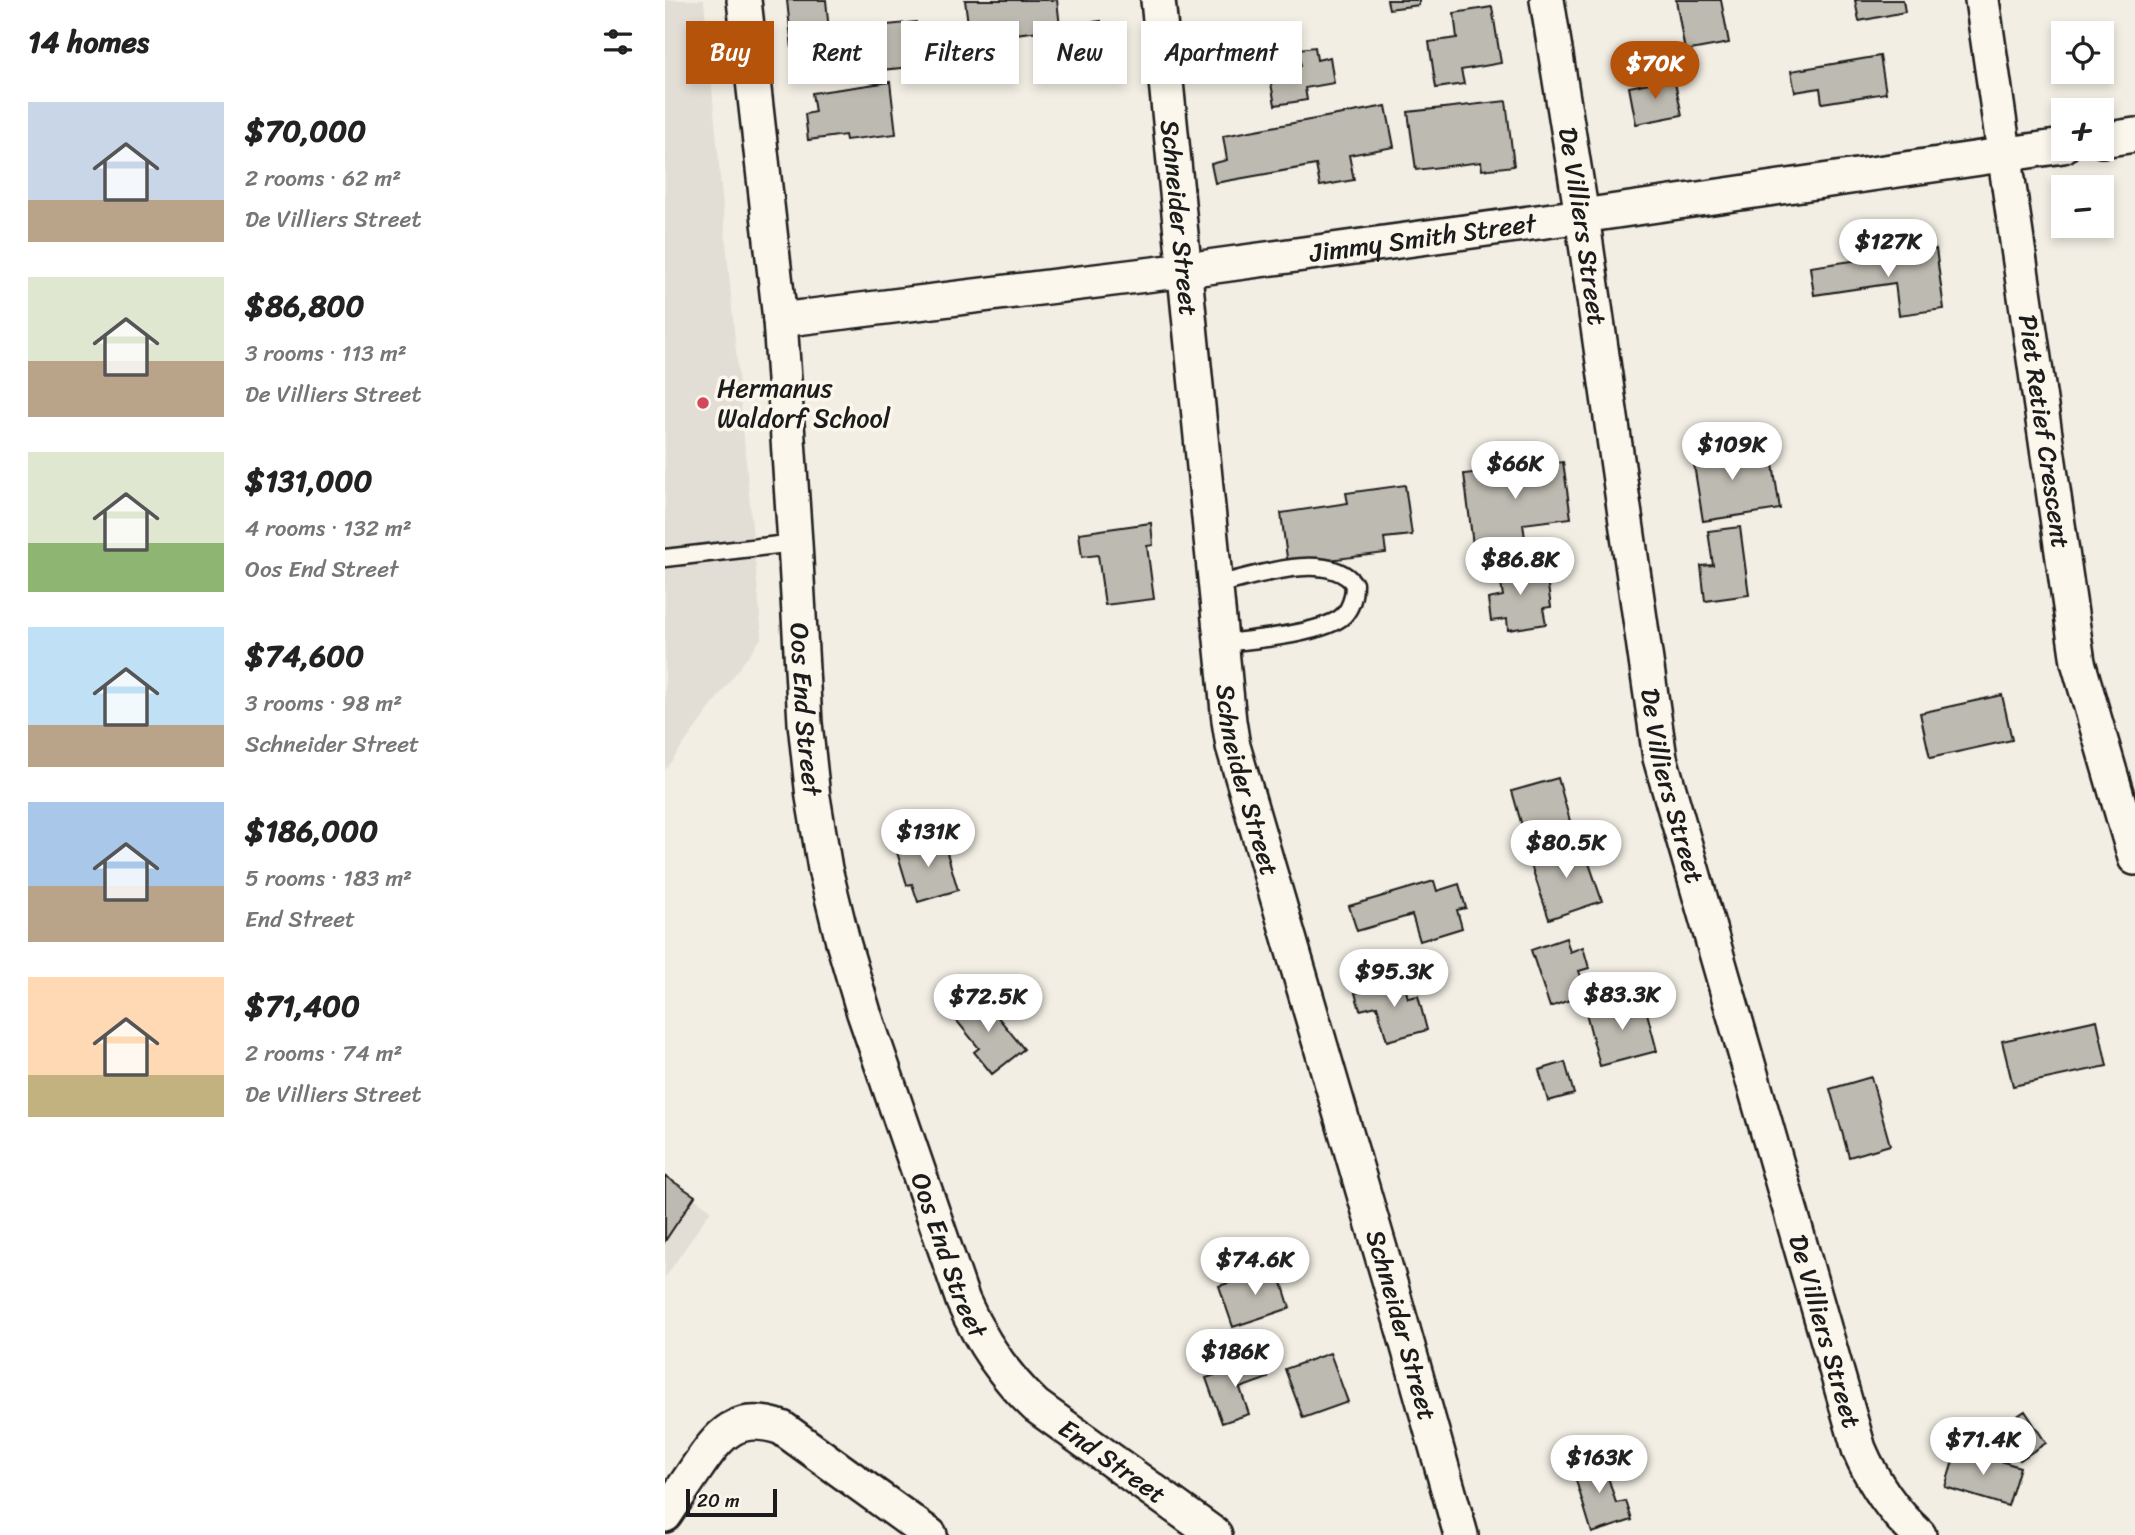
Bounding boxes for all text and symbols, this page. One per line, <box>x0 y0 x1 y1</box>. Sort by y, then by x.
text: 14 homes <box>28 15 149 69</box>
chip: Buy <box>686 21 774 84</box>
chip: Rent <box>788 21 887 84</box>
chip: Filters <box>901 21 1019 84</box>
chip: New <box>1033 21 1127 84</box>
chip: Apartment <box>1141 21 1302 84</box>
map controls <box>2051 21 2114 238</box>
button: locate <box>2051 21 2114 84</box>
icon: filters <box>599 23 637 61</box>
pin: $70K <box>1614 42 1696 101</box>
text: $70K <box>1626 43 1684 84</box>
button: + <box>2051 98 2114 161</box>
text: $70,000 <box>245 104 366 158</box>
street label: Schneider Street <box>1147 118 1212 318</box>
street label: De Villiers Street <box>1545 124 1620 328</box>
icon: home <box>84 130 168 214</box>
text: 2 rooms · 62 m² <box>245 158 401 199</box>
button: − <box>2051 175 2114 238</box>
text: De Villiers Street <box>245 199 421 240</box>
street label: Jimmy Smith Street <box>1306 199 1540 276</box>
pin: $127K <box>1839 219 1937 279</box>
text: $127K <box>1855 221 1921 262</box>
text: $86,800 <box>245 279 364 333</box>
icon: home <box>84 305 168 389</box>
street label: Piet Retief Crescent <box>2005 311 2084 552</box>
text: 3 rooms · 113 m² <box>245 333 407 374</box>
place label: Hermanus Waldorf School <box>717 365 891 441</box>
text: De Villiers Street <box>245 374 421 415</box>
marker: Hermanus Waldorf School <box>695 395 711 411</box>
pin: $109K <box>1683 422 1781 482</box>
text: $109K <box>1698 424 1766 465</box>
pin: $66K <box>1474 442 1556 501</box>
text: $66K <box>1487 443 1543 484</box>
text: $131,000 <box>245 454 372 508</box>
icon: home <box>84 480 168 564</box>
text: 4 rooms · 132 m² <box>245 508 412 549</box>
pin: $86.8K <box>1463 538 1577 597</box>
text: $86.8K <box>1481 539 1559 580</box>
text: Oos End Street <box>245 549 398 590</box>
street label: Oos End Street <box>776 621 836 799</box>
text: $74,600 <box>245 629 364 683</box>
icon: home <box>84 655 168 739</box>
street label: Schneider Street <box>1202 682 1293 882</box>
text: 3 rooms · 98 m² <box>245 683 402 724</box>
street label: De Villiers Street <box>1627 685 1718 889</box>
text: Schneider Street <box>245 724 419 765</box>
text: $186,000 <box>245 804 378 858</box>
pin: $131K <box>879 810 977 869</box>
text: $131K <box>897 811 959 852</box>
pin: $80.5K <box>1509 820 1623 880</box>
text: $80.5K <box>1527 822 1605 863</box>
icon: home <box>84 830 168 914</box>
text: 5 rooms · 183 m² <box>245 858 412 899</box>
text: End Street <box>245 899 355 940</box>
pin: $95.3K <box>1337 950 1451 1009</box>
text: $95.3K <box>1355 951 1433 992</box>
pin: $83.3K <box>1565 972 1679 1032</box>
pin: $72.5K <box>931 974 1045 1034</box>
text: $83.3K <box>1584 974 1660 1015</box>
text: $72.5K <box>950 976 1026 1017</box>
text: $71,400 <box>245 979 360 1033</box>
icon: home <box>84 1005 168 1089</box>
text: 2 rooms · 74 m² <box>245 1033 402 1074</box>
text: De Villiers Street <box>245 1074 421 1115</box>
street label: Oos End Street <box>897 1166 1001 1348</box>
street label: Schneider Street <box>1353 1224 1451 1426</box>
street label: De Villiers Street <box>1775 1229 1875 1434</box>
pin: $74.6K <box>1198 1238 1312 1297</box>
text: $74.6K <box>1217 1239 1293 1280</box>
pin: $186K <box>1186 1330 1284 1389</box>
text: $186K <box>1202 1331 1268 1372</box>
street label: End Street <box>1048 1406 1176 1516</box>
pin: $71.4K <box>1926 1418 2040 1477</box>
text: $71.4K <box>1946 1419 2020 1460</box>
pin: $163K <box>1550 1436 1648 1495</box>
text: $163K <box>1566 1437 1632 1478</box>
text: 20 m <box>697 1484 740 1517</box>
scale bar <box>686 1486 777 1518</box>

